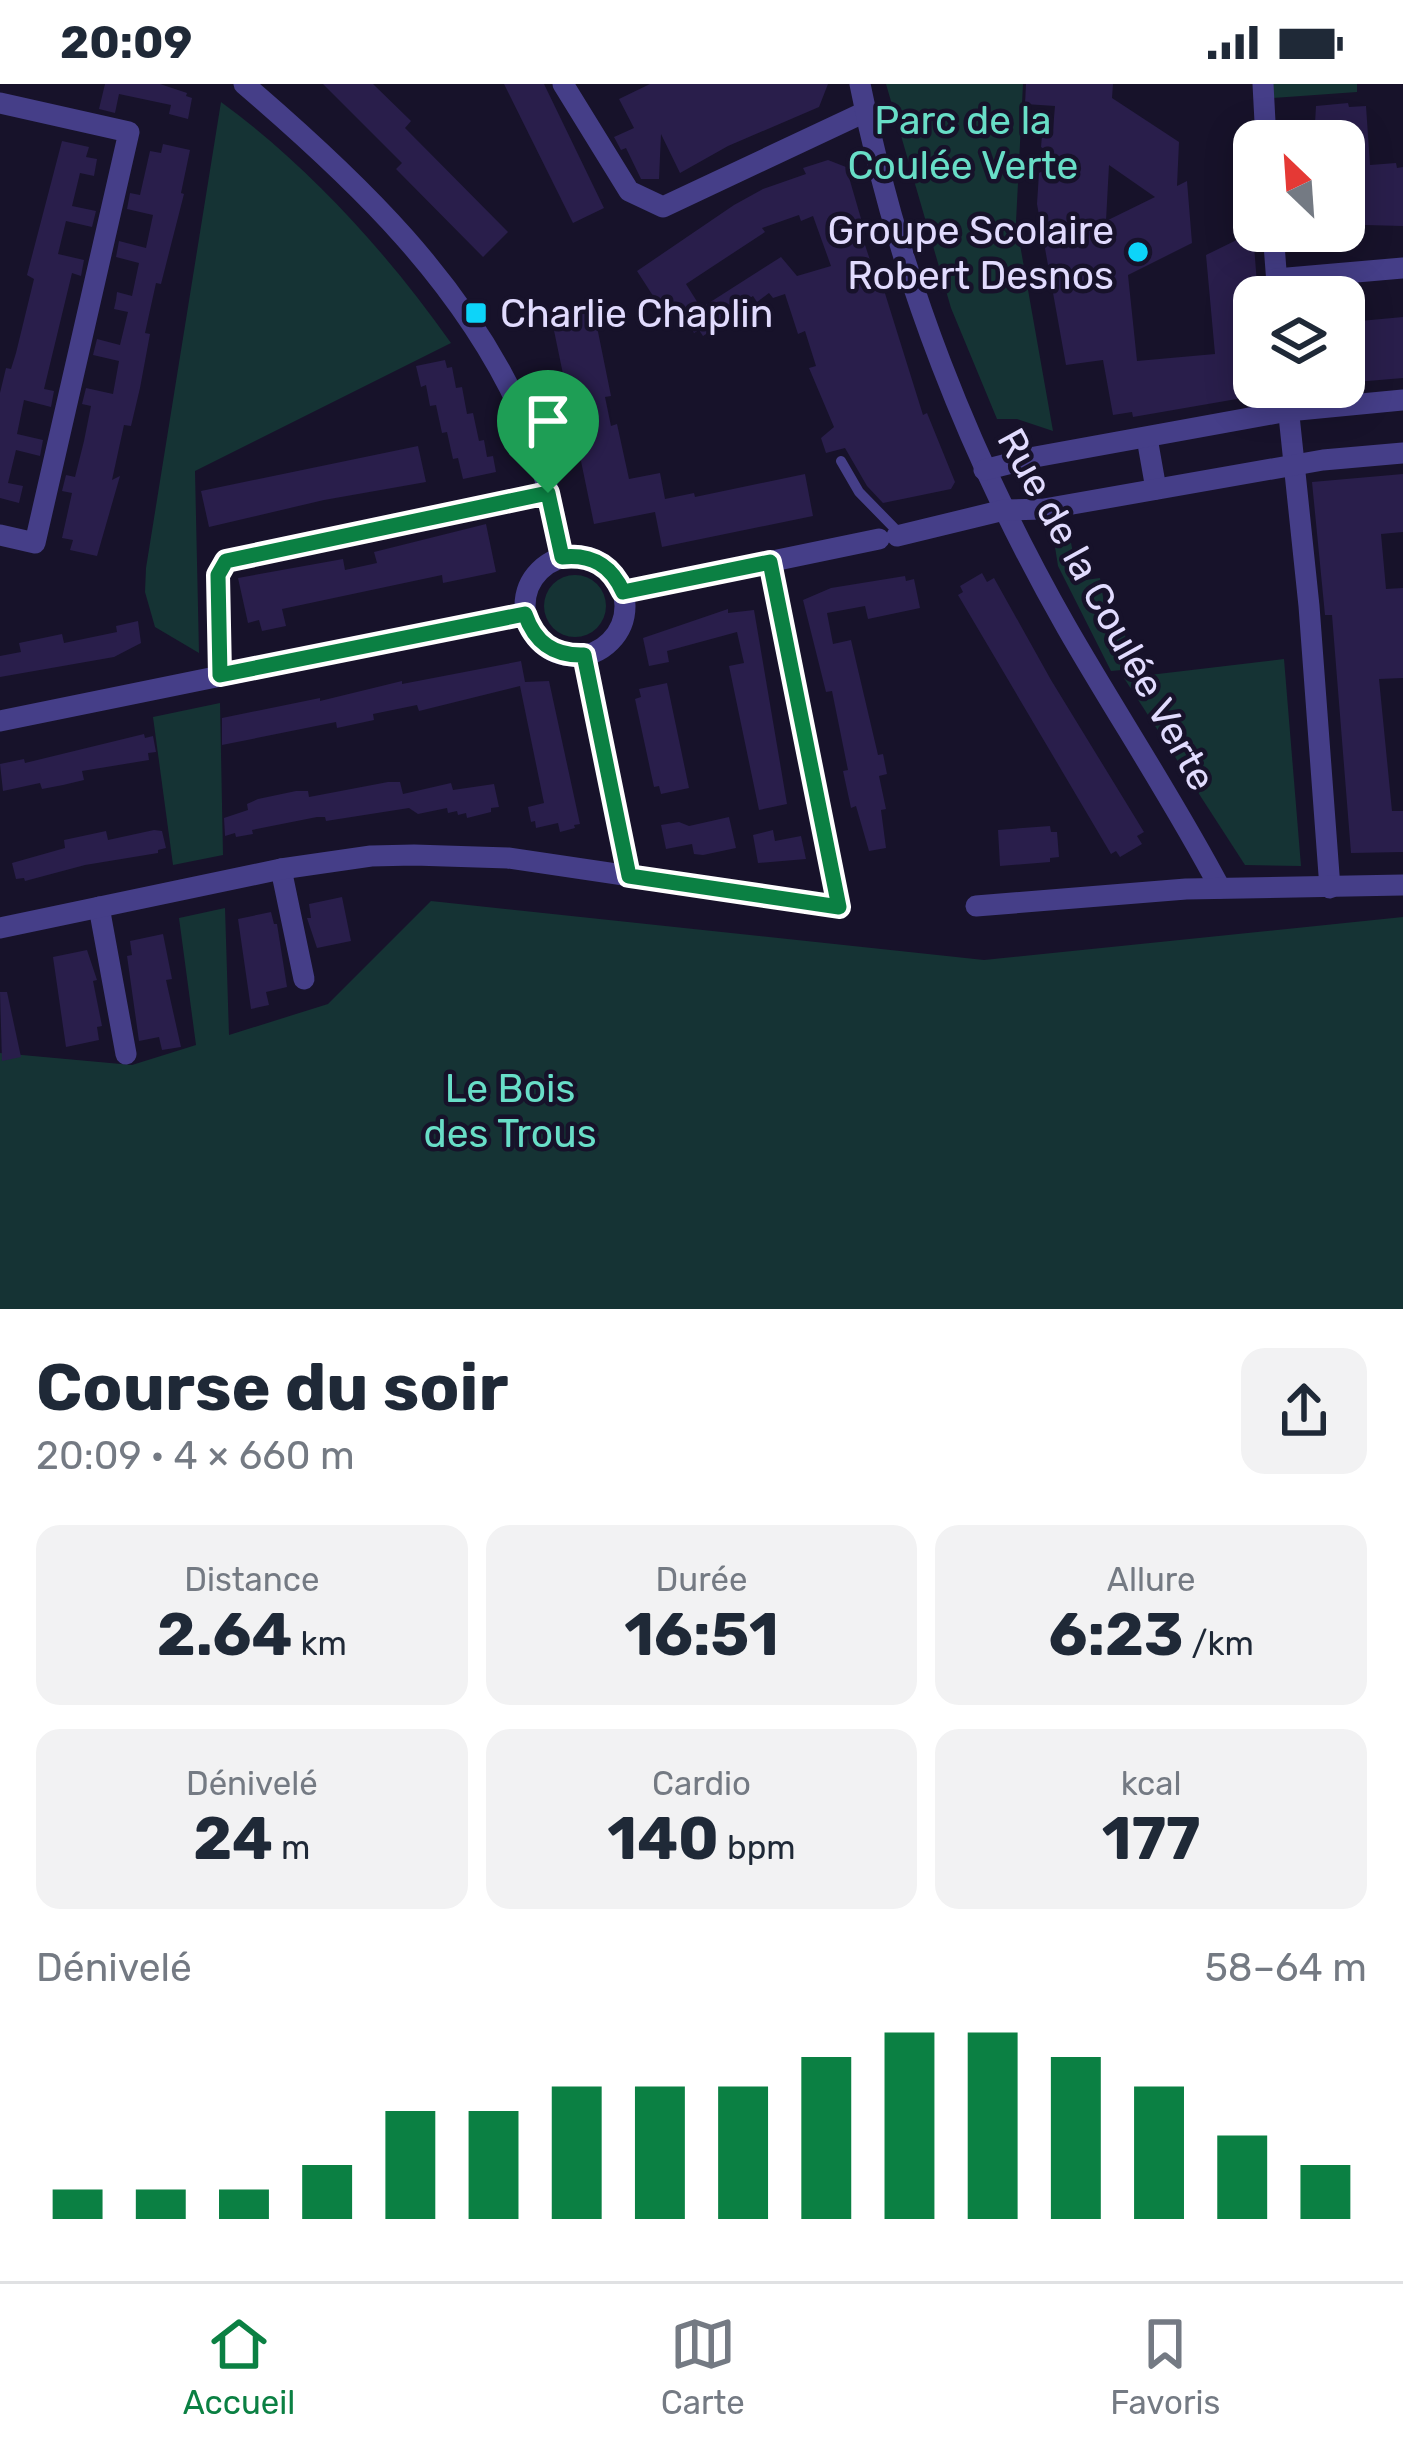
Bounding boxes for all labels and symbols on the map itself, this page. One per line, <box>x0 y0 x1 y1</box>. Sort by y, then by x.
park label: Parc de la Coulée Verte <box>848 98 1078 189</box>
north arrow <box>1233 120 1365 252</box>
place label: Groupe Scolaire Robert Desnos <box>828 208 1114 299</box>
marker: Groupe Scolaire Robert Desnos <box>1125 239 1151 265</box>
place label: Charlie Chaplin <box>500 291 773 337</box>
marker: Charlie Chaplin <box>463 300 489 326</box>
pin <box>497 370 599 493</box>
street label: Rue de la Coulée Verte <box>988 421 1225 798</box>
park label: Le Bois des Trous <box>423 1066 597 1157</box>

